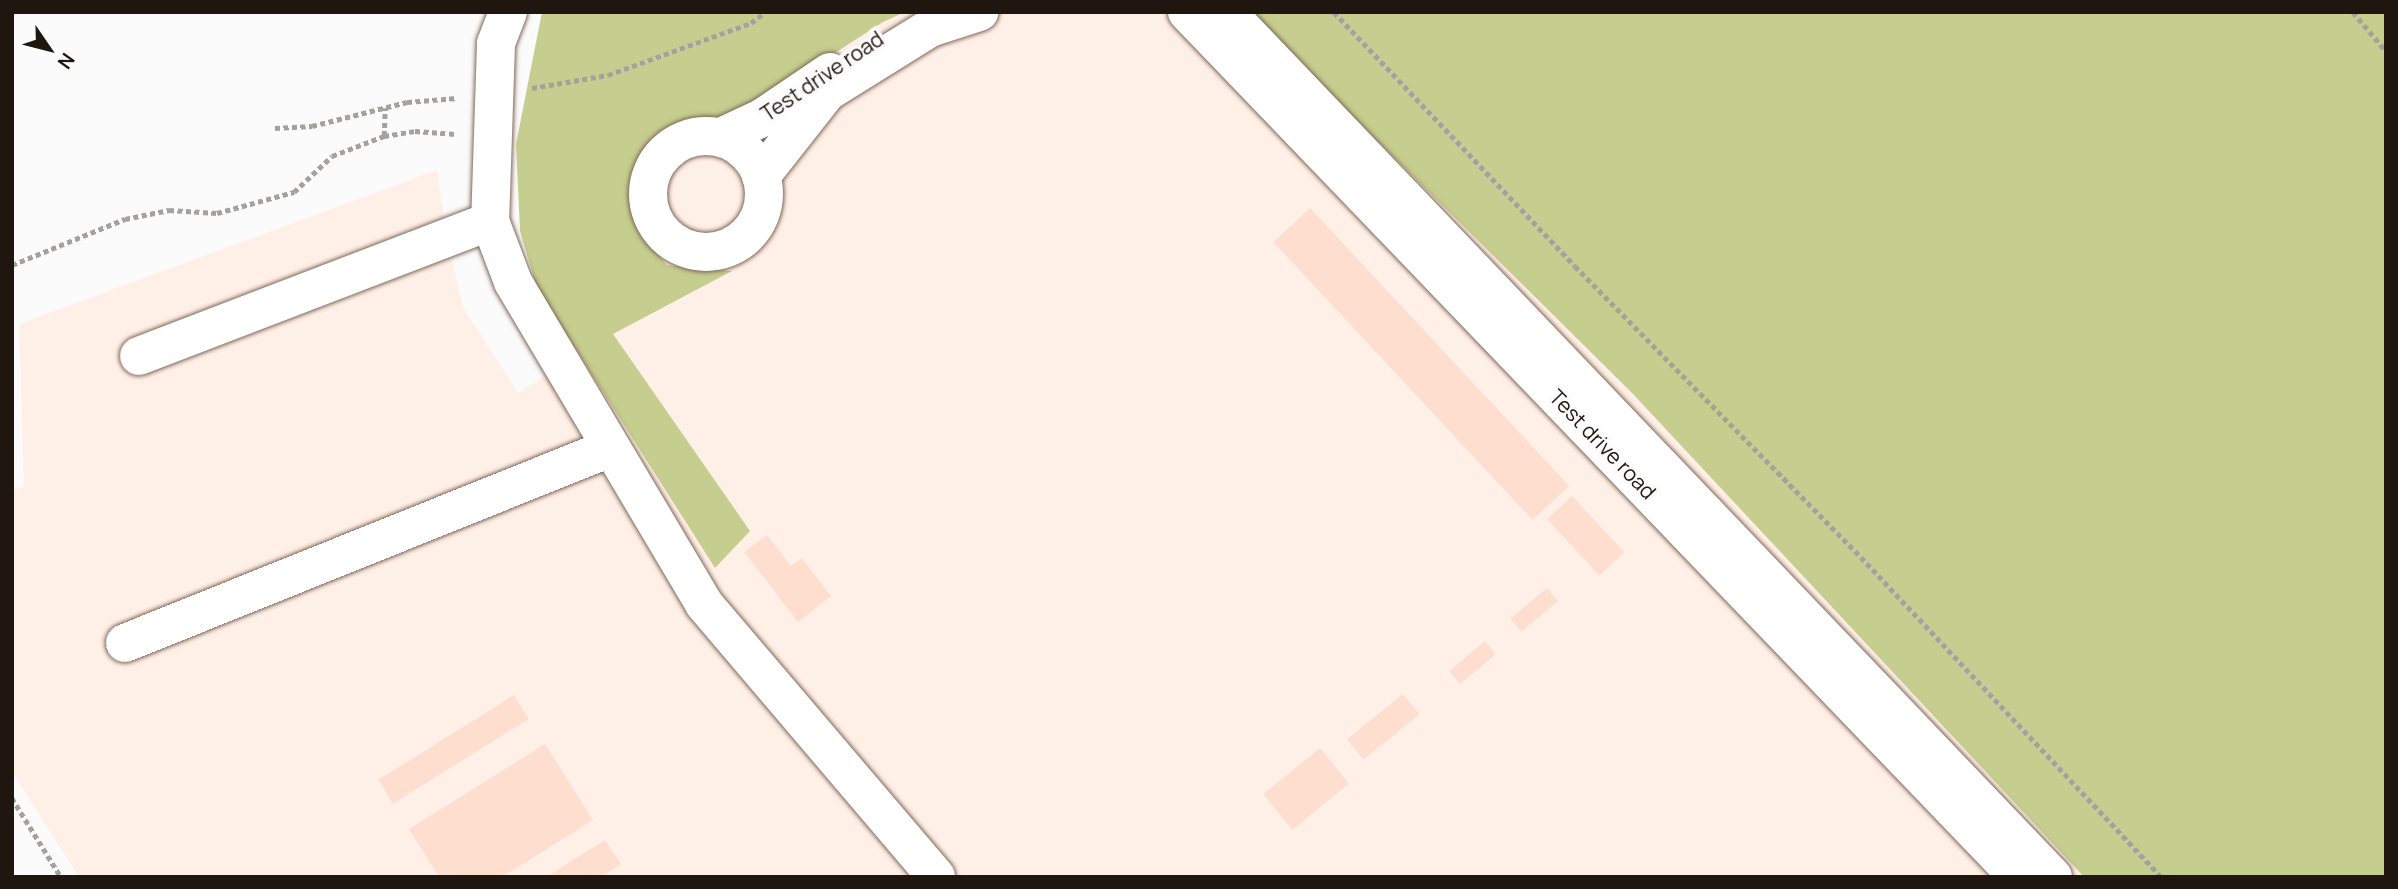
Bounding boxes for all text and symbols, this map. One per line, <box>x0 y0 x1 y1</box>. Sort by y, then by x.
north arrow <box>14 14 84 84</box>
street label: Test drive road <box>756 26 888 126</box>
text: N <box>52 48 81 74</box>
street label: Test drive road <box>1545 384 1661 504</box>

